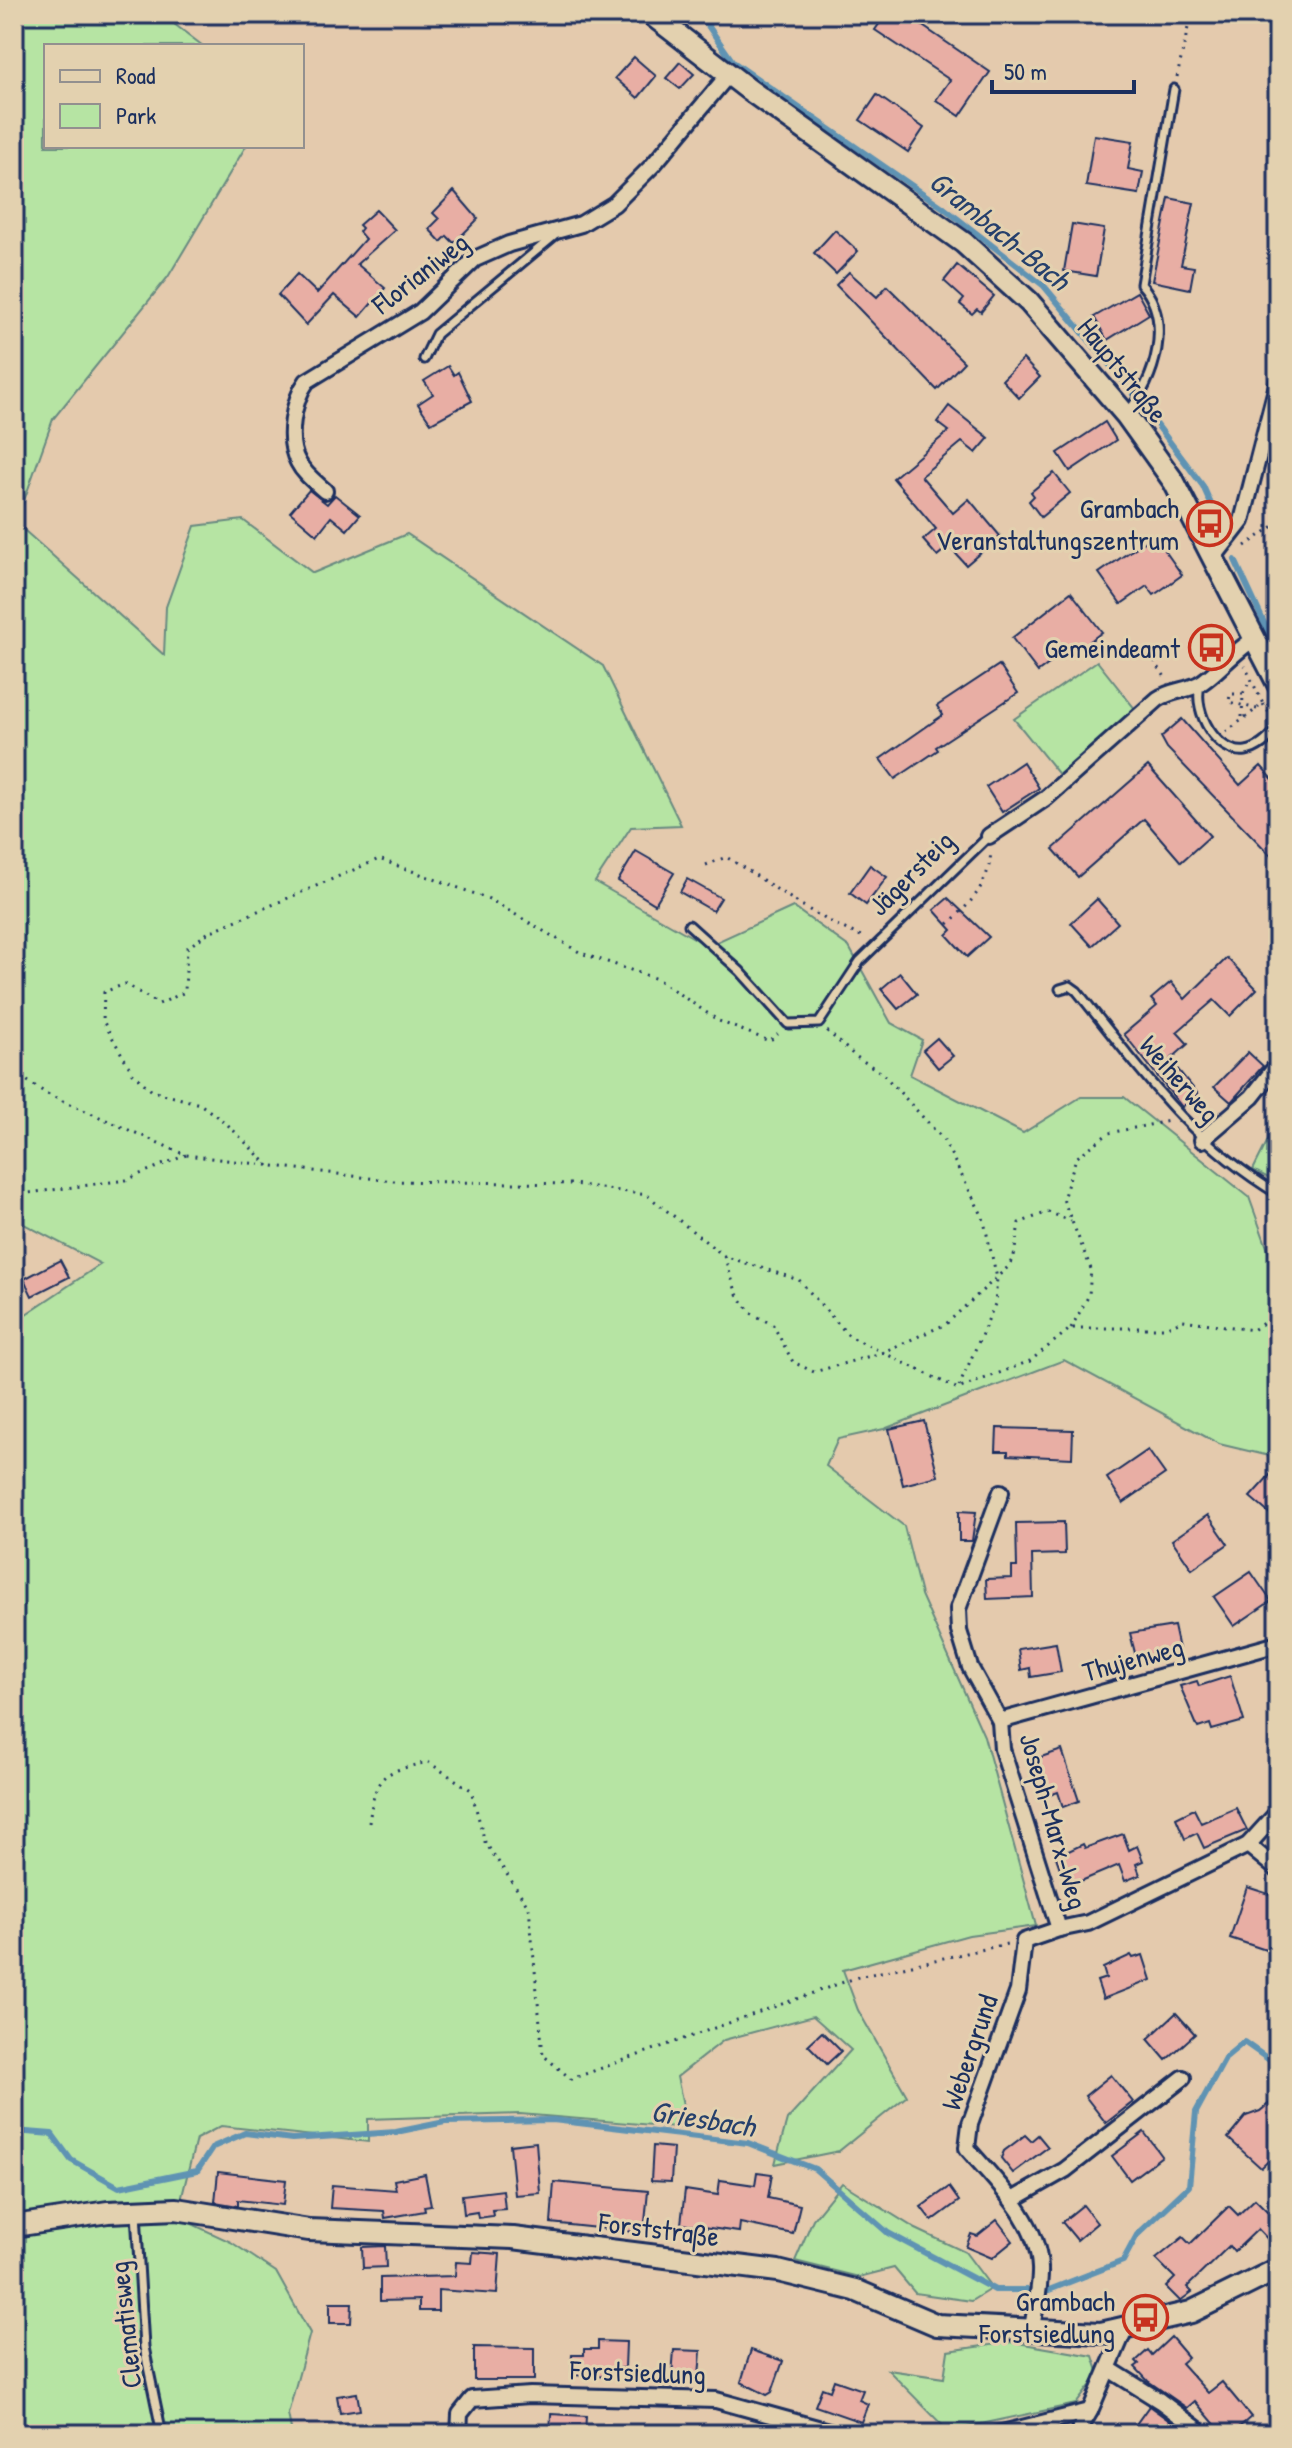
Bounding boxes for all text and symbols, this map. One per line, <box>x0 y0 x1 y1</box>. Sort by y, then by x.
legend <box>44 44 304 148</box>
scale bar <box>992 44 1134 94</box>
text: 50 m <box>1004 55 1047 87</box>
text: Road <box>116 59 155 91</box>
text: Park <box>116 99 156 131</box>
water label: Grambach-Bach <box>921 161 1080 300</box>
street label: Florianiweg <box>363 223 476 323</box>
street label: Hauptstraße <box>1069 309 1177 431</box>
place label: Grambach Veranstaltungszentrum <box>936 489 1179 559</box>
bus stop icon: Grambach Veranstaltungszentrum <box>1186 500 1234 548</box>
bus stop icon: Gemeindeamt <box>1187 624 1235 672</box>
place label: Gemeindeamt <box>1045 629 1180 667</box>
street label: Jägersteig <box>860 822 962 924</box>
street label: Weiherweg <box>1131 1027 1229 1131</box>
street label: Thujenweg <box>1078 1627 1188 1691</box>
street label: Joseph-Marx-Weg <box>1011 1728 1097 1914</box>
street label: Webergrund <box>932 1989 1007 2115</box>
water label: Griesbach <box>648 2090 760 2146</box>
street label: Forststraße <box>596 2203 721 2255</box>
street label: Clematisweg <box>99 2260 151 2390</box>
place label: Grambach Forstsiedlung <box>978 2282 1115 2352</box>
bus stop icon: Grambach Forstsiedlung <box>1122 2293 1170 2341</box>
street label: Forstsiedlung <box>568 2351 707 2393</box>

